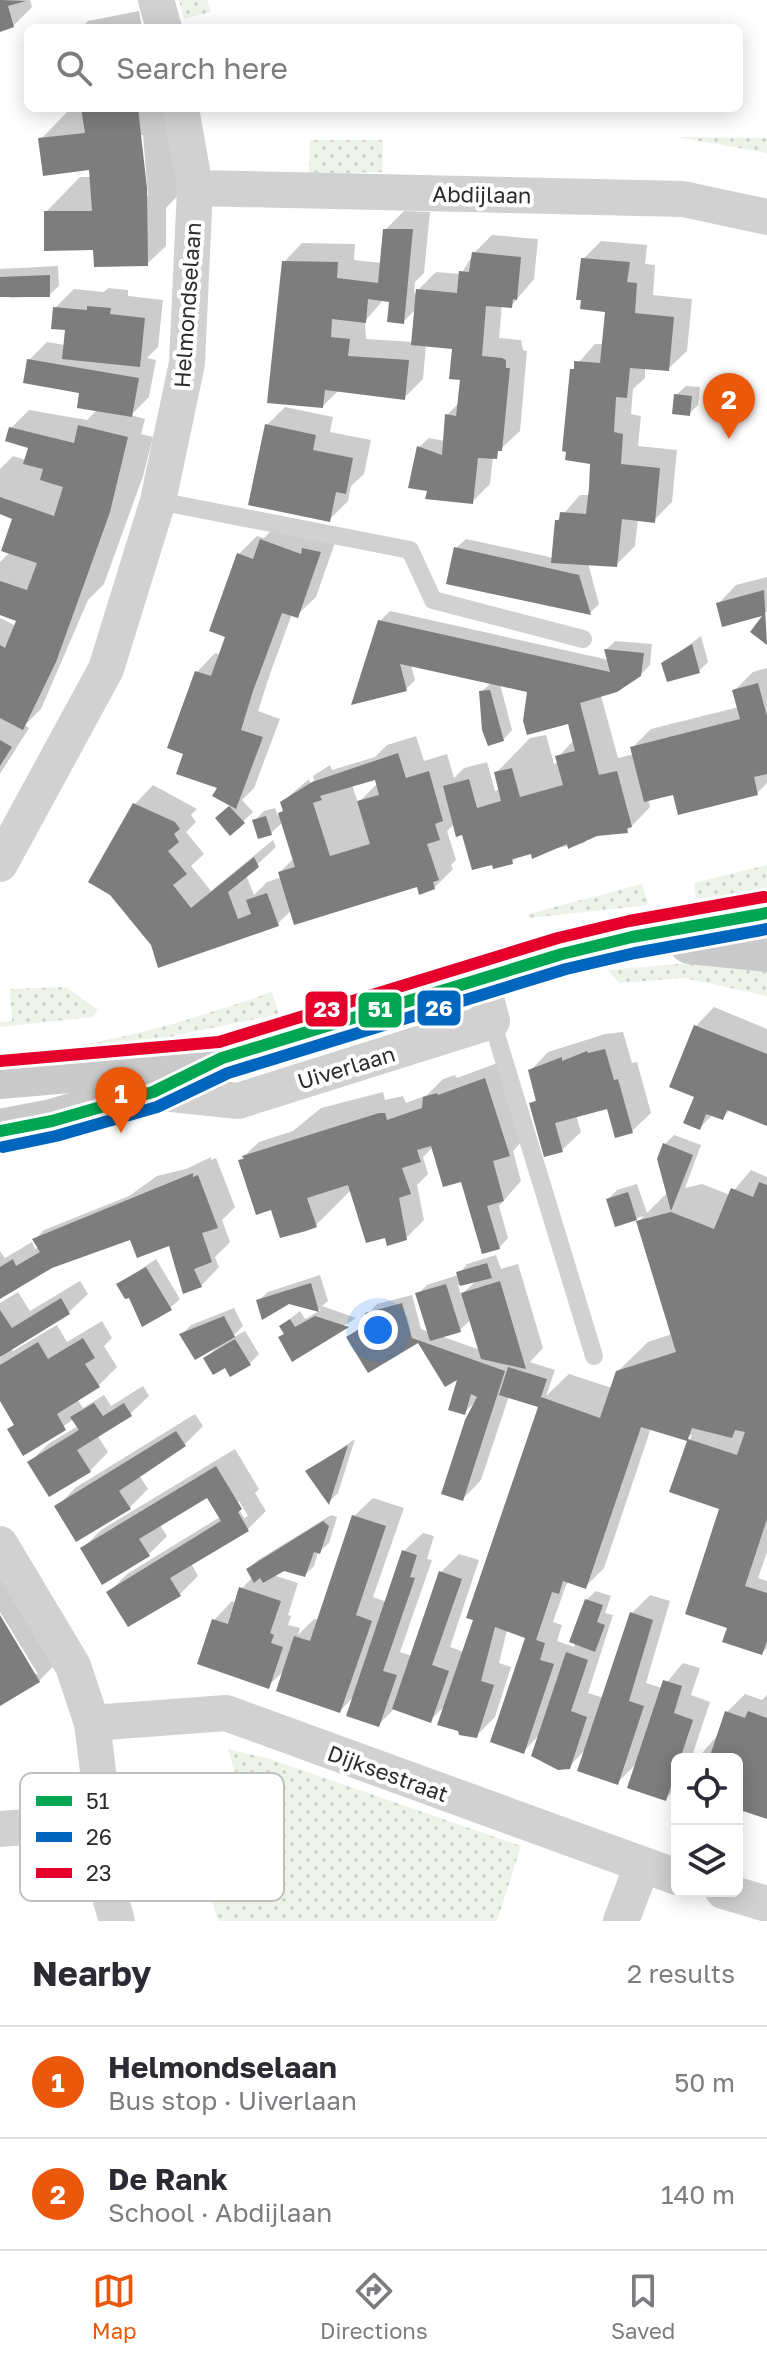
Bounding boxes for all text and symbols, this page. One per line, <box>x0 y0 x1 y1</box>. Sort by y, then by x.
search box <box>24 24 743 112</box>
icon: search <box>52 46 96 90</box>
text: Search here <box>116 50 288 86</box>
street label: Abdijlaan <box>432 180 532 208</box>
street label: Helmondselaan <box>168 221 206 389</box>
pin: 2 <box>703 373 755 439</box>
line badge: 26 <box>416 989 462 1027</box>
line badge: 23 <box>304 990 349 1028</box>
line badge: 51 <box>357 991 403 1029</box>
text: 26 <box>425 994 453 1021</box>
text: 23 <box>314 995 340 1022</box>
text: 51 <box>368 995 392 1022</box>
street label: Uiverlaan <box>294 1039 398 1095</box>
pin: 1 <box>95 1067 147 1133</box>
your location <box>358 1310 398 1350</box>
street label: Dijksestraat <box>324 1739 452 1807</box>
map controls <box>671 1753 743 1897</box>
button: locate <box>671 1753 743 1825</box>
legend <box>20 1773 284 1901</box>
text: 51 <box>86 1787 110 1814</box>
text: 26 <box>86 1823 112 1850</box>
button: layers <box>671 1825 743 1897</box>
text: 23 <box>86 1859 112 1886</box>
text: Nearby <box>32 1953 152 1993</box>
text: 2 results <box>627 1958 735 1989</box>
text: Helmondselaan <box>108 2049 337 2085</box>
text: 1 <box>51 2067 65 2098</box>
text: 50 m <box>674 2067 735 2098</box>
text: Bus stop · Uiverlaan <box>108 2085 357 2116</box>
text: De Rank <box>108 2161 228 2197</box>
text: 2 <box>50 2179 66 2210</box>
text: 140 m <box>661 2179 735 2210</box>
text: School · Abdijlaan <box>108 2197 332 2228</box>
tab: Map <box>92 2269 137 2344</box>
tab: Directions <box>320 2269 428 2344</box>
tab: Saved <box>611 2269 675 2344</box>

